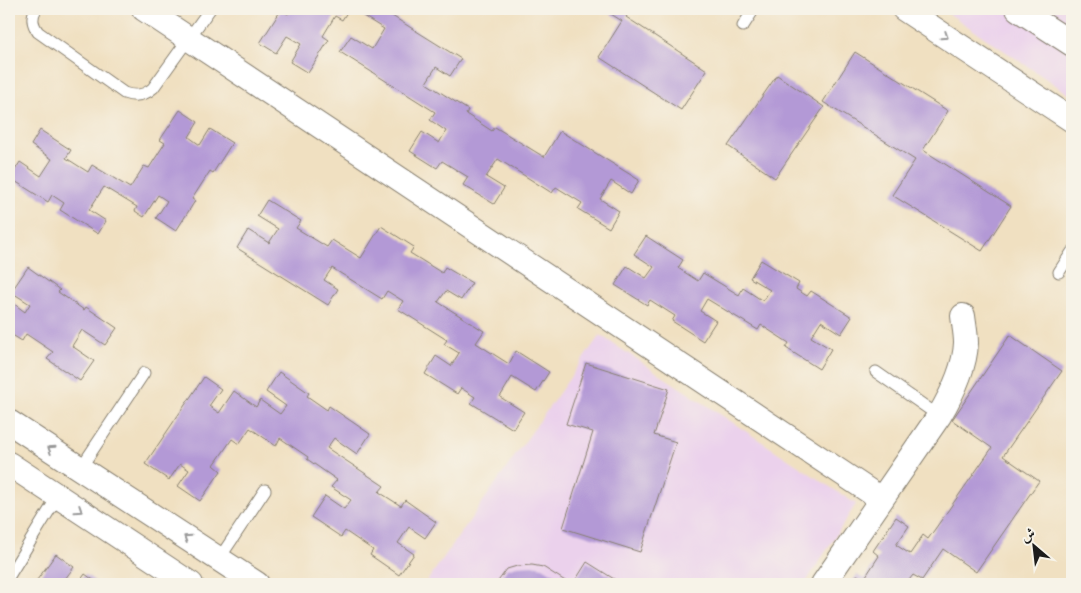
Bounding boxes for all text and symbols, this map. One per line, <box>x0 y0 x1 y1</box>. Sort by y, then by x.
one-way arrow <box>940 29 949 39</box>
one-way arrow <box>47 446 56 455</box>
one-way arrow <box>73 504 82 514</box>
north arrow <box>1008 520 1058 570</box>
text: ش <box>1018 523 1039 547</box>
one-way arrow <box>183 535 192 544</box>

